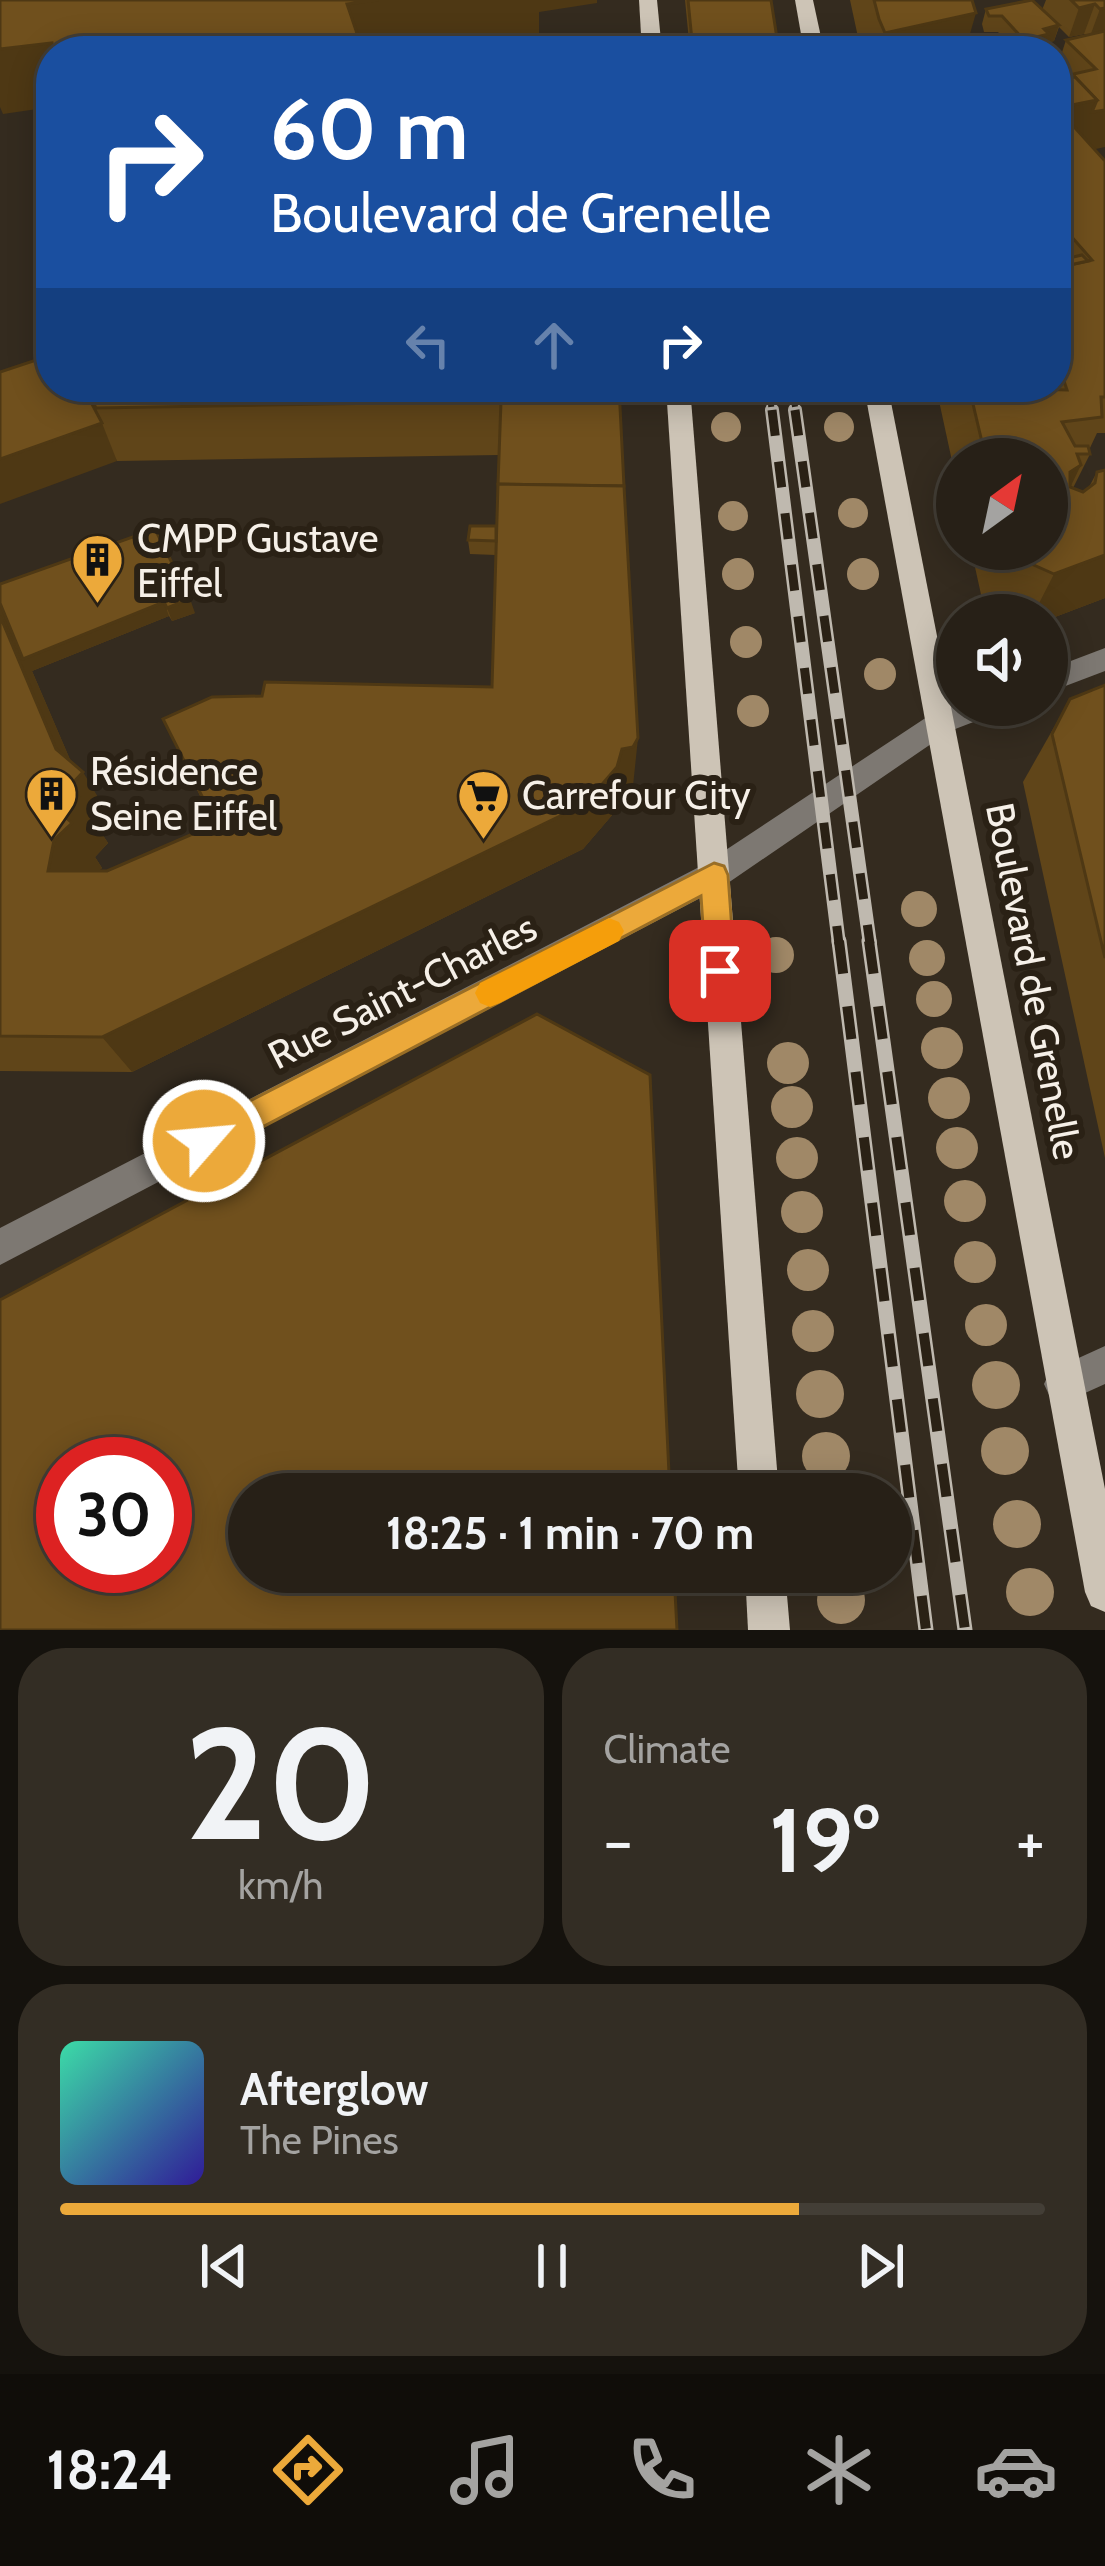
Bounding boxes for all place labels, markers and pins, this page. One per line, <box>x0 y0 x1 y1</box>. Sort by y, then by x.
place label: CMPP Gustave Eiffel <box>137 514 378 607</box>
building icon: CMPP Gustave Eiffel <box>70 532 126 606</box>
place label: Résidence Seine Eiffel <box>90 747 277 840</box>
building icon: Résidence Seine Eiffel <box>23 765 79 839</box>
supermarket icon: Carrefour City <box>455 767 511 841</box>
place label: Carrefour City <box>522 771 751 819</box>
pin <box>669 920 771 1022</box>

